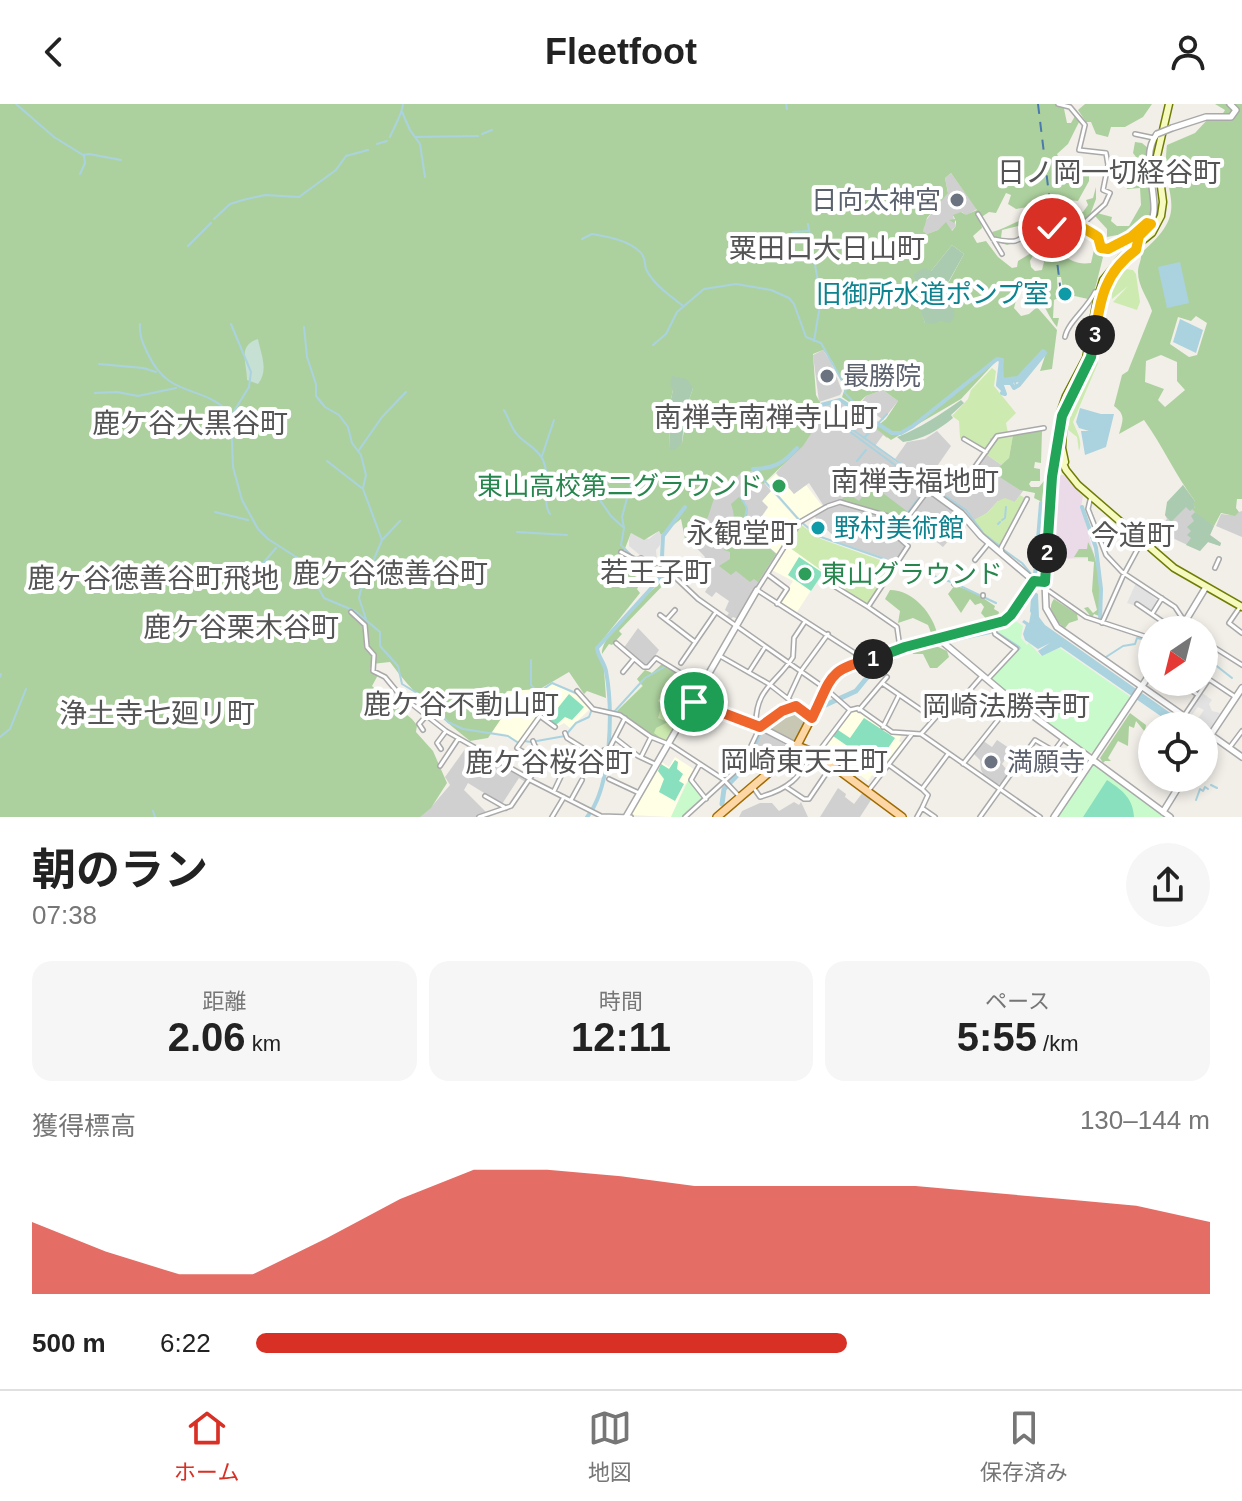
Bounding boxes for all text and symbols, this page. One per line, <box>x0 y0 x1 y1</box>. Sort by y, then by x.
icon: back <box>32 30 76 74</box>
icon: person <box>1166 30 1210 74</box>
text: Fleetfoot <box>545 31 697 72</box>
district label: 日ノ岡一切経谷町 <box>997 157 1221 188</box>
place label: 日向太神宮 <box>811 185 941 215</box>
marker: 日向太神宮 <box>948 191 966 209</box>
pin <box>1018 194 1086 262</box>
icon: check <box>1030 206 1074 250</box>
district label: 粟田口大日山町 <box>729 233 925 264</box>
place label: 旧御所水道ポンプ室 <box>816 279 1049 309</box>
marker: 旧御所水道ポンプ室 <box>1056 285 1074 303</box>
pin: 3 <box>1075 315 1115 355</box>
text: 3 <box>1089 322 1101 347</box>
place label: 最勝院 <box>843 361 921 391</box>
marker: 最勝院 <box>818 367 836 385</box>
district label: 南禅寺南禅寺山町 <box>654 402 878 433</box>
district label: 鹿ケ谷大黒谷町 <box>92 408 288 439</box>
district label: 南禅寺福地町 <box>831 466 999 497</box>
place label: 東山高校第二グラウンド <box>477 471 763 501</box>
marker: 東山高校第二グラウンド <box>770 477 788 495</box>
place label: 野村美術館 <box>834 513 964 543</box>
district label: 永観堂町 <box>686 518 798 549</box>
marker: 野村美術館 <box>809 519 827 537</box>
district label: 今道町 <box>1091 520 1175 551</box>
pin: 2 <box>1027 533 1067 573</box>
text: 2 <box>1041 540 1053 565</box>
district label: 若王子町 <box>600 557 712 588</box>
district label: 鹿ケ谷徳善谷町 <box>292 558 488 589</box>
place label: 東山グラウンド <box>821 559 1003 589</box>
district label: 鹿ヶ谷徳善谷町飛地 <box>27 563 279 594</box>
marker: 東山グラウンド <box>796 565 814 583</box>
district label: 鹿ケ谷栗木谷町 <box>143 612 339 643</box>
north arrow <box>1138 616 1218 696</box>
map controls <box>1138 616 1218 792</box>
pin: 1 <box>853 639 893 679</box>
text: 1 <box>867 646 879 671</box>
pin <box>660 668 728 736</box>
icon: arrive <box>672 680 716 724</box>
district label: 鹿ケ谷不動山町 <box>363 689 559 720</box>
district label: 岡崎法勝寺町 <box>922 691 1090 722</box>
district label: 浄土寺七廻リ町 <box>59 698 255 729</box>
button: locate <box>1138 712 1218 792</box>
district label: 岡崎東天王町 <box>720 746 888 777</box>
district label: 鹿ケ谷桜谷町 <box>465 747 633 778</box>
place label: 満願寺 <box>1007 747 1085 777</box>
marker: 満願寺 <box>982 753 1000 771</box>
button: share <box>1126 843 1210 927</box>
text: 朝のラン <box>32 845 208 894</box>
text: 07:38 <box>32 900 97 930</box>
text: 距離 <box>202 989 246 1014</box>
text: 時間 <box>599 989 643 1014</box>
text: ペース <box>985 989 1050 1014</box>
text: 2.06 <box>168 1015 246 1059</box>
text: 12:11 <box>571 1015 671 1059</box>
text: 5:55 <box>957 1015 1037 1059</box>
text: km <box>246 1031 281 1056</box>
text: /km <box>1037 1031 1078 1056</box>
text: 130–144 m <box>1080 1105 1210 1135</box>
text: 獲得標高 <box>32 1111 136 1141</box>
text: 500 m <box>32 1328 106 1358</box>
text: 6:22 <box>160 1328 211 1358</box>
tab: ホーム <box>174 1406 239 1486</box>
tab: 地図 <box>588 1406 632 1486</box>
tab: 保存済み <box>980 1406 1068 1486</box>

